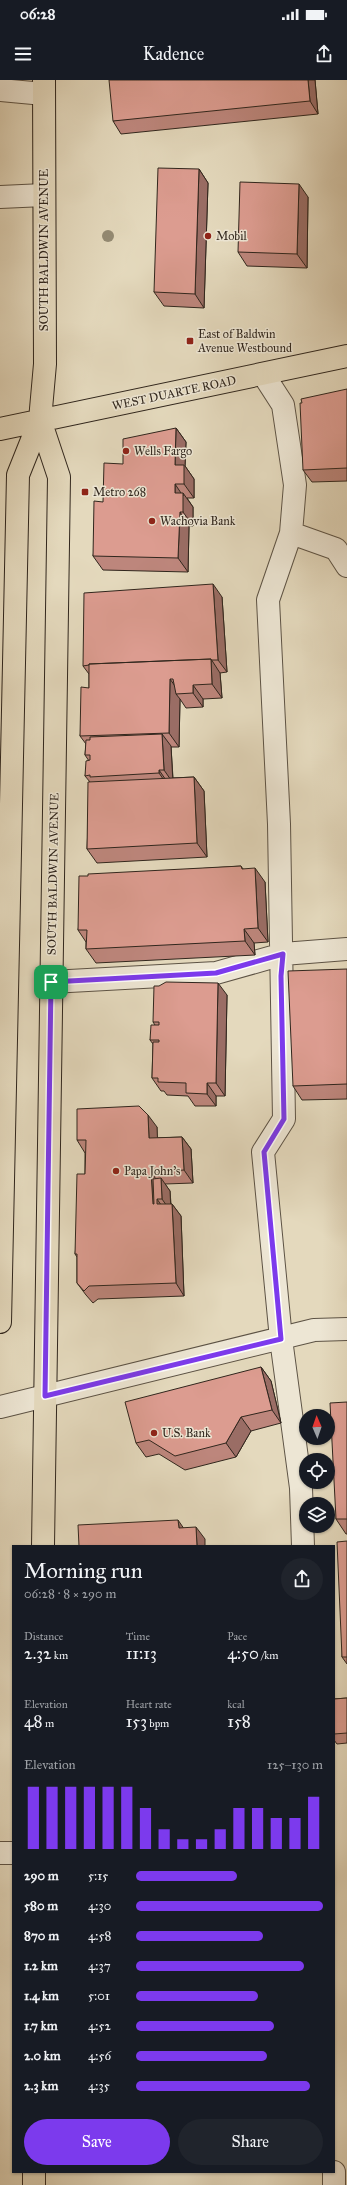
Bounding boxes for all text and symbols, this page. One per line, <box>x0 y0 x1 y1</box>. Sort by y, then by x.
text: 06:28 <box>20 5 56 23</box>
icon: menu <box>12 43 34 65</box>
text: Kadence <box>143 43 204 65</box>
icon: share <box>313 43 335 65</box>
street label: SOUTH BALDWIN AVENUE <box>37 168 51 331</box>
place label: Mobil <box>216 229 247 243</box>
marker: Mobil <box>203 231 213 241</box>
place label: East of Baldwin Avenue Westbound <box>197 327 292 355</box>
marker: East of Baldwin Avenue Westbound <box>185 336 195 346</box>
street label: WEST DUARTE ROAD <box>111 373 237 413</box>
place label: Wells Fargo <box>134 444 192 459</box>
marker: Wells Fargo <box>121 446 131 456</box>
place label: Metro 268 <box>93 485 146 499</box>
marker: Metro 268 <box>80 487 90 497</box>
place label: Wachovia Bank <box>160 514 236 528</box>
marker: Wachovia Bank <box>147 516 157 526</box>
street label: SOUTH BALDWIN AVENUE <box>45 792 61 955</box>
pin <box>34 965 68 999</box>
icon: arrive <box>40 971 62 993</box>
place label: Papa John's <box>124 1164 181 1179</box>
marker: Papa John's <box>111 1166 121 1176</box>
north arrow <box>299 1409 335 1445</box>
map controls <box>299 1409 335 1533</box>
place label: U.S. Bank <box>162 1426 211 1440</box>
marker: U.S. Bank <box>149 1428 159 1438</box>
button: locate <box>299 1453 335 1489</box>
button: layers <box>299 1497 335 1533</box>
text: Morning run <box>24 1557 143 1584</box>
button: share <box>281 1558 323 1600</box>
text: 06:28 · 8 × 290 m <box>24 1586 116 1602</box>
text: Distance <box>24 1630 63 1643</box>
text: Time <box>126 1630 150 1643</box>
text: Pace <box>227 1630 247 1643</box>
text: 2.32 <box>24 1643 51 1664</box>
text: 11:13 <box>126 1643 157 1664</box>
text: 4:50 <box>227 1643 259 1664</box>
text: km <box>51 1649 68 1662</box>
text: /km <box>259 1649 279 1662</box>
text: Elevation <box>24 1698 68 1711</box>
text: Heart rate <box>126 1698 172 1711</box>
text: kcal <box>227 1698 245 1711</box>
text: 48 <box>24 1711 43 1732</box>
text: 153 <box>126 1711 147 1732</box>
text: 158 <box>227 1711 251 1732</box>
text: m <box>43 1717 54 1730</box>
text: bpm <box>147 1717 169 1730</box>
text: Elevation <box>24 1757 76 1773</box>
text: 125–130 m <box>267 1757 323 1773</box>
text: 290 m <box>24 1868 59 1884</box>
text: 5:15 <box>88 1868 108 1884</box>
text: 580 m <box>24 1898 58 1914</box>
text: 4:30 <box>88 1898 111 1914</box>
text: 870 m <box>24 1928 59 1944</box>
text: 4:58 <box>88 1928 111 1944</box>
text: 1.2 km <box>24 1958 58 1974</box>
text: 4:37 <box>88 1958 111 1974</box>
text: 1.4 km <box>24 1988 59 2004</box>
text: 5:01 <box>88 1988 110 2004</box>
text: 1.7 km <box>24 2018 58 2034</box>
text: 4:52 <box>88 2018 111 2034</box>
text: 2.0 km <box>24 2048 61 2064</box>
text: 4:56 <box>88 2048 111 2064</box>
text: 2.3 km <box>24 2078 58 2094</box>
text: 4:35 <box>88 2078 110 2094</box>
button: Save <box>24 2119 170 2165</box>
button: Share <box>178 2119 323 2165</box>

